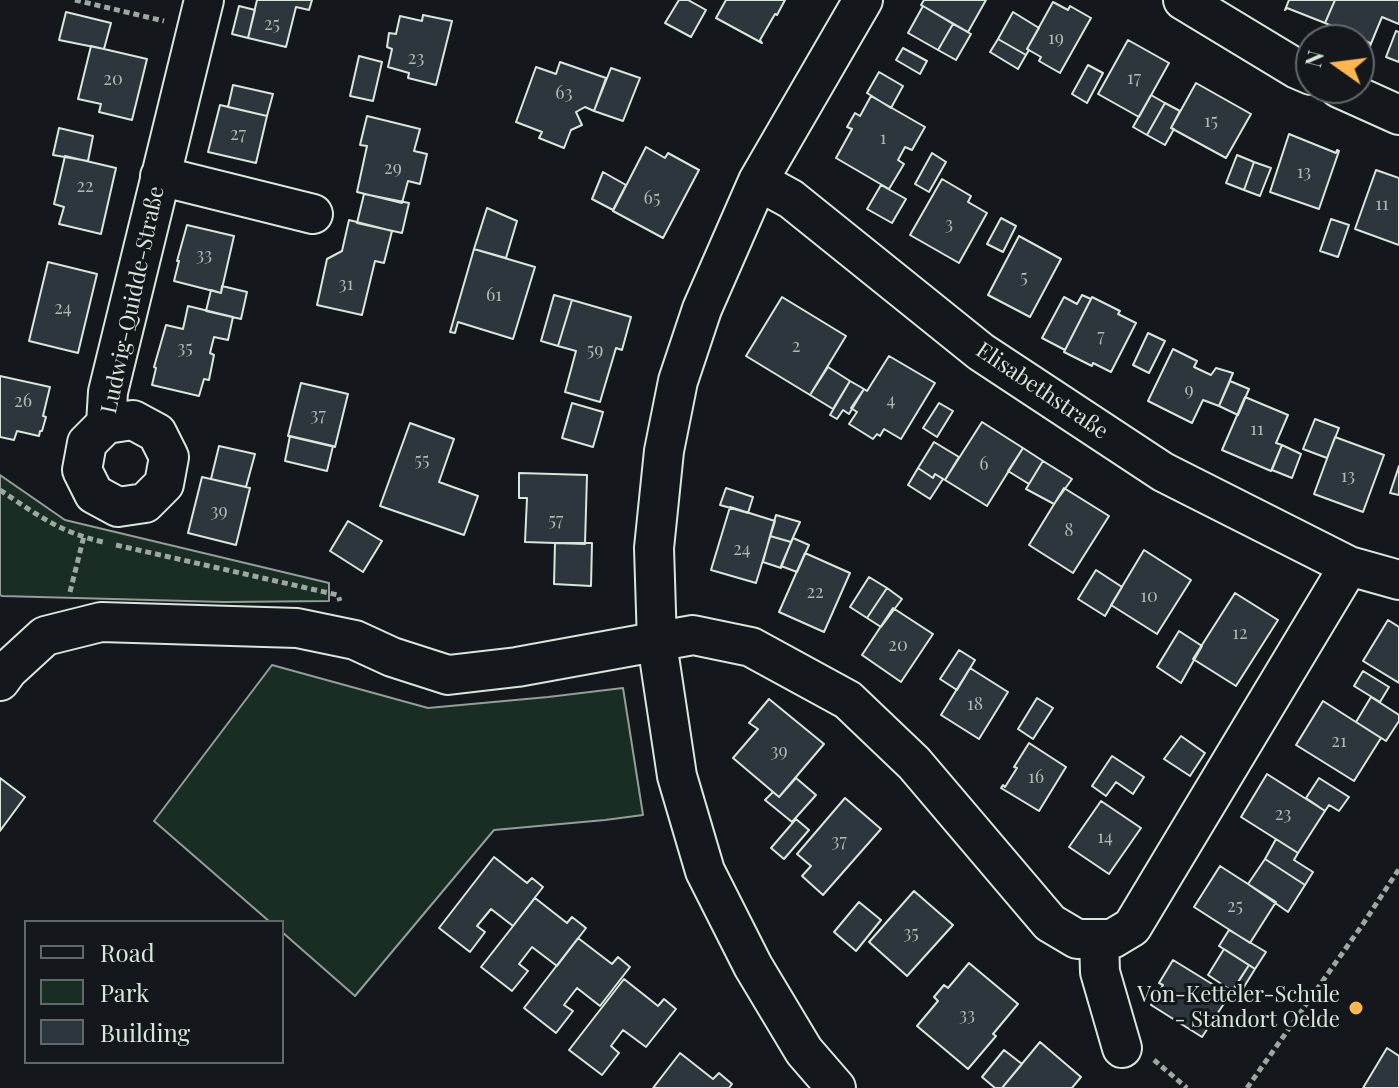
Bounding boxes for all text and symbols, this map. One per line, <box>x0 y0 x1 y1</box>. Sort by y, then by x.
house number: 25 <box>264 13 280 35</box>
north arrow <box>1295 24 1375 104</box>
house number: 19 <box>1048 27 1064 49</box>
house number: 23 <box>408 47 424 69</box>
text: N <box>1297 47 1330 70</box>
house number: 17 <box>1127 67 1141 89</box>
house number: 20 <box>103 68 123 90</box>
house number: 63 <box>555 82 573 104</box>
house number: 15 <box>1204 110 1218 132</box>
house number: 27 <box>230 123 246 145</box>
house number: 1 <box>880 127 886 149</box>
house number: 29 <box>384 157 402 179</box>
house number: 13 <box>1297 161 1311 183</box>
house number: 22 <box>76 175 94 197</box>
street label: Ludwig-Quidde-Straße <box>96 184 170 416</box>
house number: 65 <box>644 187 660 209</box>
house number: 11 <box>1375 193 1389 215</box>
house number: 3 <box>945 213 953 235</box>
house number: 33 <box>196 244 212 266</box>
house number: 5 <box>1020 266 1028 288</box>
house number: 31 <box>339 273 353 295</box>
house number: 61 <box>486 284 502 306</box>
house number: 24 <box>54 297 72 319</box>
house number: 7 <box>1097 325 1105 347</box>
house number: 2 <box>792 335 800 357</box>
house number: 35 <box>177 337 193 359</box>
street label: Elisabethstraße <box>971 337 1113 445</box>
house number: 59 <box>587 339 603 361</box>
house number: 9 <box>1184 379 1194 401</box>
house number: 4 <box>887 389 895 411</box>
house number: 26 <box>14 390 32 412</box>
house number: 37 <box>310 404 326 426</box>
house number: 11 <box>1250 418 1264 440</box>
house number: 55 <box>415 449 429 471</box>
house number: 6 <box>979 453 989 475</box>
house number: 13 <box>1341 465 1355 487</box>
house number: 39 <box>210 500 228 522</box>
house number: 57 <box>549 509 563 531</box>
house number: 8 <box>1064 519 1074 541</box>
house number: 24 <box>733 538 751 560</box>
house number: 22 <box>806 581 824 603</box>
house number: 10 <box>1140 585 1158 607</box>
house number: 12 <box>1232 622 1248 644</box>
house number: 20 <box>888 634 908 656</box>
house number: 18 <box>967 693 983 715</box>
house number: 21 <box>1331 730 1347 752</box>
house number: 39 <box>770 740 788 762</box>
house number: 16 <box>1028 766 1044 788</box>
house number: 23 <box>1275 803 1291 825</box>
house number: 14 <box>1097 826 1113 848</box>
house number: 37 <box>831 830 847 852</box>
house number: 25 <box>1227 895 1243 917</box>
legend <box>24 920 284 1064</box>
house number: 35 <box>903 922 919 944</box>
text: Road <box>100 936 155 968</box>
text: Park <box>100 976 149 1008</box>
place label: Von-Ketteler-Schule - Standort Oelde <box>1137 982 1340 1034</box>
marker: Von-Ketteler-Schule - Standort Oelde <box>1347 999 1365 1017</box>
house number: 33 <box>959 1004 975 1026</box>
text: Building <box>100 1016 190 1048</box>

